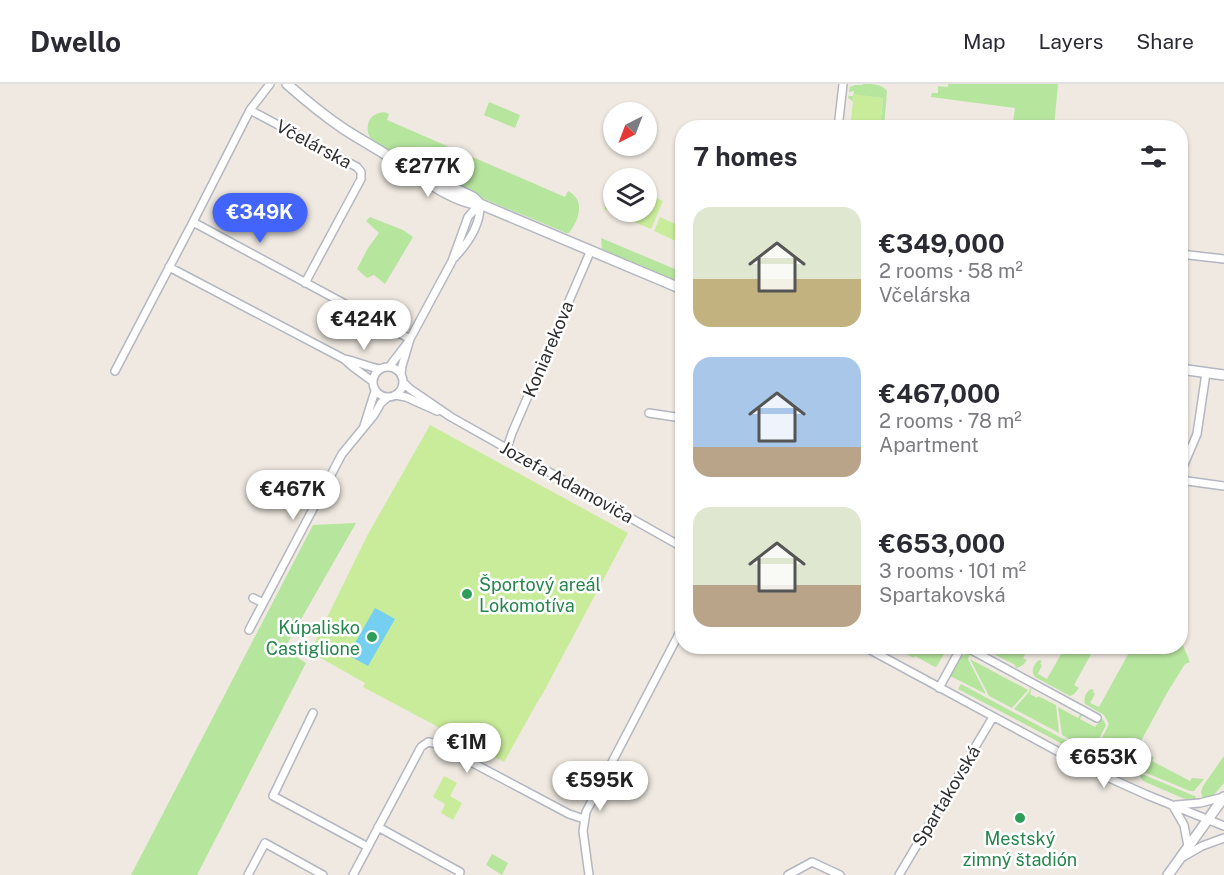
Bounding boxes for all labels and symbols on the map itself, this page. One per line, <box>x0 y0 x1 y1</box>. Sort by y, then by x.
north arrow <box>603 102 657 156</box>
street label: Včelárska <box>273 115 355 173</box>
pin: €277K <box>386 147 470 198</box>
pin: €349K <box>218 193 302 244</box>
street label: Koniarekova <box>518 298 578 400</box>
pin: €424K <box>322 300 406 351</box>
street label: Jozefa Adamoviča <box>497 437 637 527</box>
pin: €467K <box>251 470 335 521</box>
place label: Športový areál Lokomotíva <box>479 574 601 616</box>
marker: Športový areál Lokomotíva <box>460 587 474 601</box>
place label: Kúpalisko Castiglione <box>266 617 360 659</box>
marker: Kúpalisko Castiglione <box>365 630 379 644</box>
pin: €1M <box>438 723 496 774</box>
pin: €653K <box>1062 738 1146 789</box>
street label: Spartakovská <box>908 742 984 850</box>
pin: €595K <box>558 761 642 812</box>
marker: Mestský zimný štadión <box>1013 811 1027 825</box>
place label: Mestský zimný štadión <box>963 828 1077 870</box>

